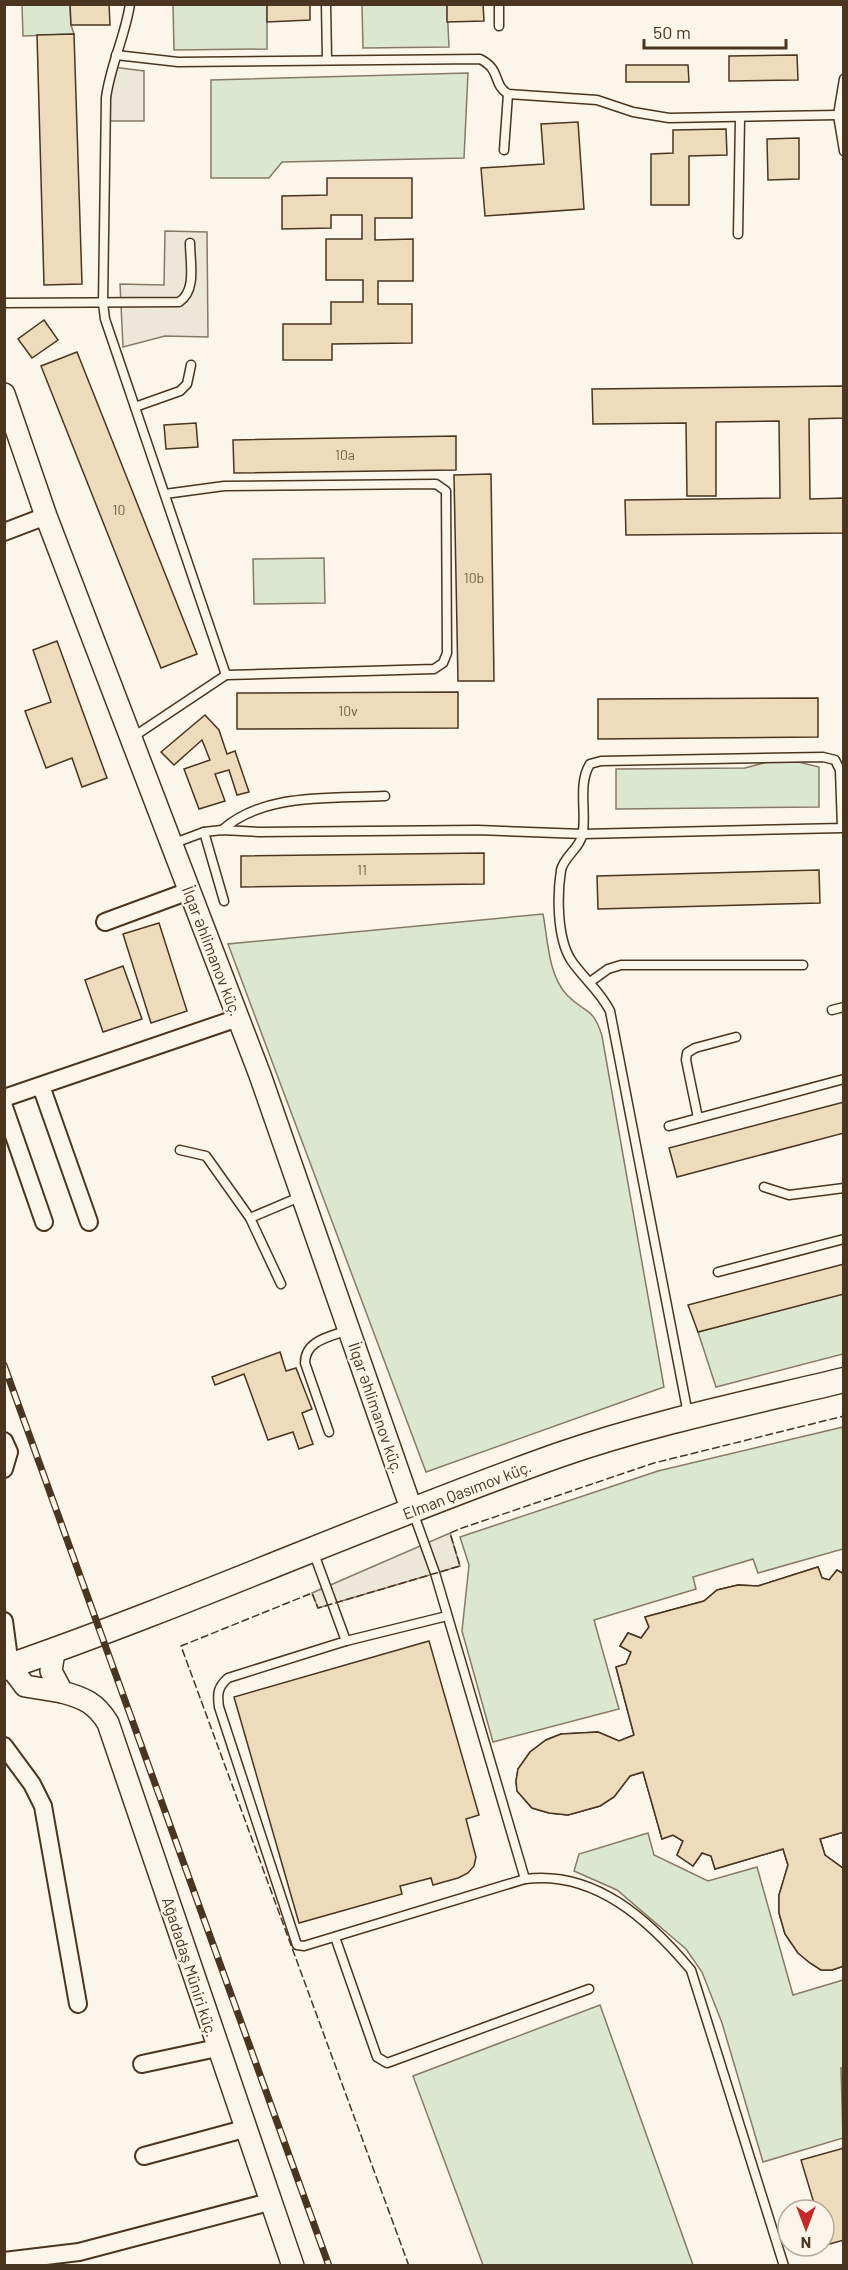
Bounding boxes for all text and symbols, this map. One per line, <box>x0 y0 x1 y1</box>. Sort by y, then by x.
scale bar <box>644 12 786 50</box>
text: 50 m <box>653 21 691 43</box>
house number: 10a <box>335 446 355 463</box>
house number: 10 <box>113 501 125 518</box>
house number: 10b <box>464 569 484 586</box>
house number: 10v <box>338 702 358 719</box>
house number: 11 <box>357 861 367 878</box>
street label: İlqar Əhlimanov küç. <box>179 883 246 1019</box>
street label: İlqar Əhlimanov küç. <box>345 1340 408 1476</box>
street label: Elman Qasımov küç. <box>400 1456 534 1523</box>
street label: Ağadadaş Müniri küç. <box>159 1895 222 2039</box>
north arrow <box>776 2198 836 2258</box>
text: N <box>801 2234 811 2253</box>

